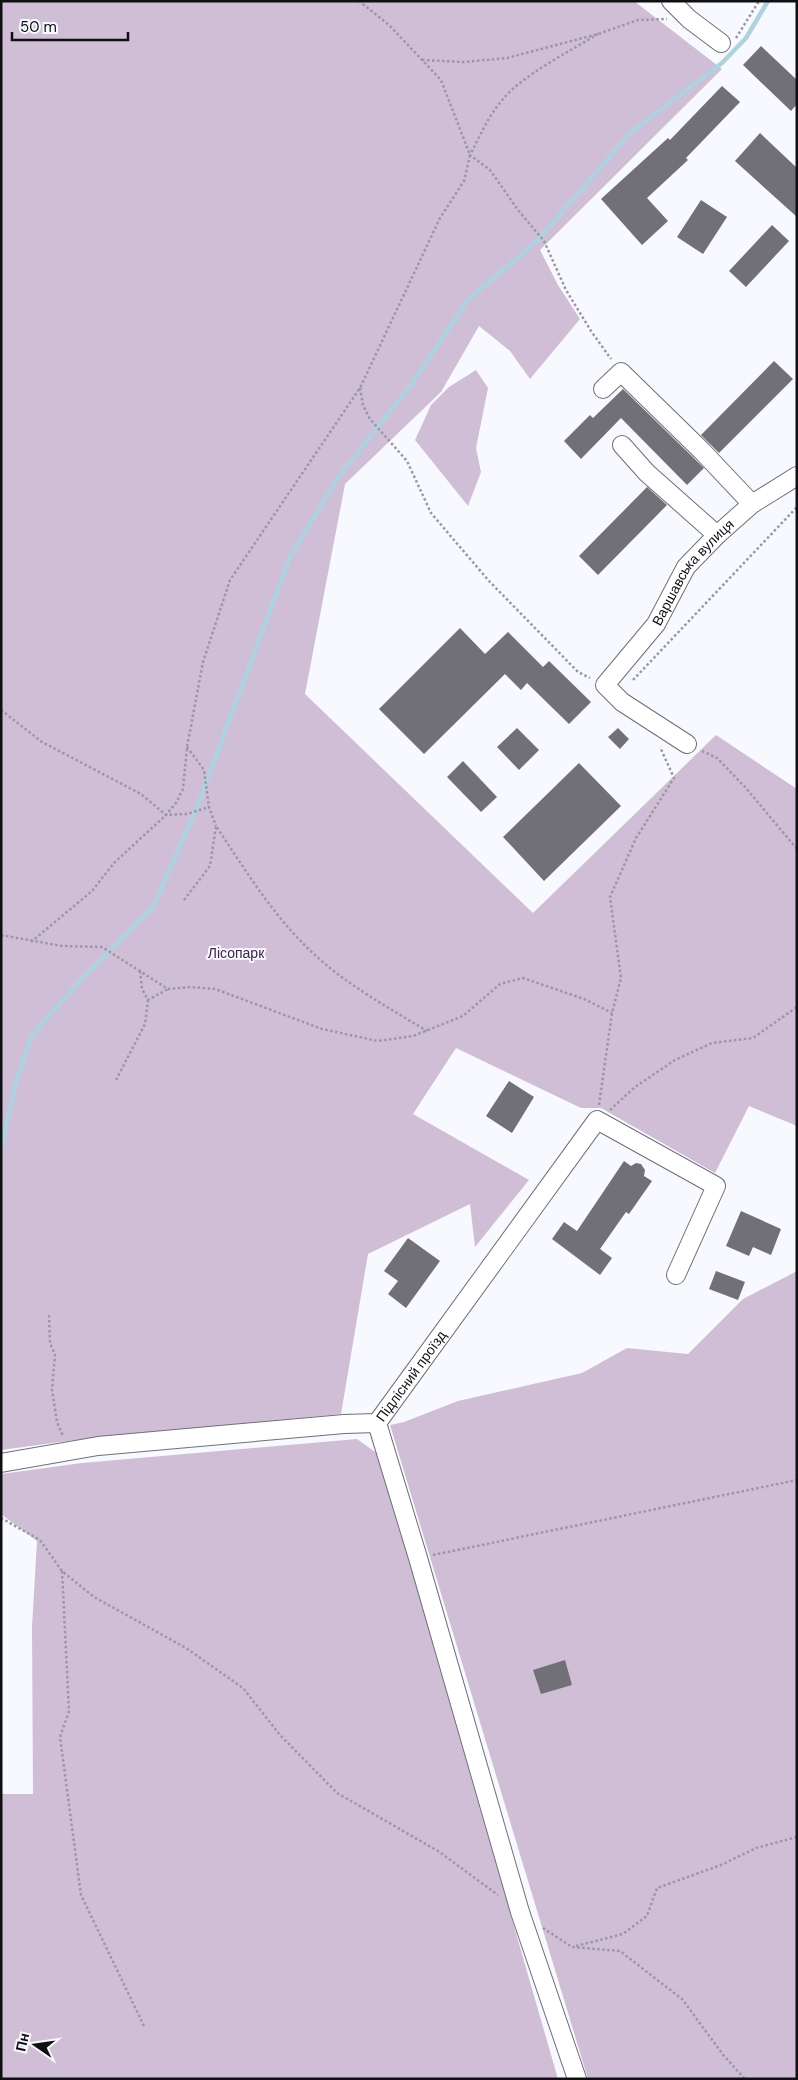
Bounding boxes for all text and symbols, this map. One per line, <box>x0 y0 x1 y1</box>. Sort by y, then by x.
scale bar <box>12 10 129 42</box>
text: 50 m <box>20 17 57 37</box>
street label: Варшавська вулиця <box>648 515 738 629</box>
park label: Лісопарк <box>208 944 265 962</box>
street label: Підлісний проїзд <box>372 1327 450 1425</box>
north arrow <box>10 2020 60 2070</box>
text: Пн <box>11 2031 33 2053</box>

